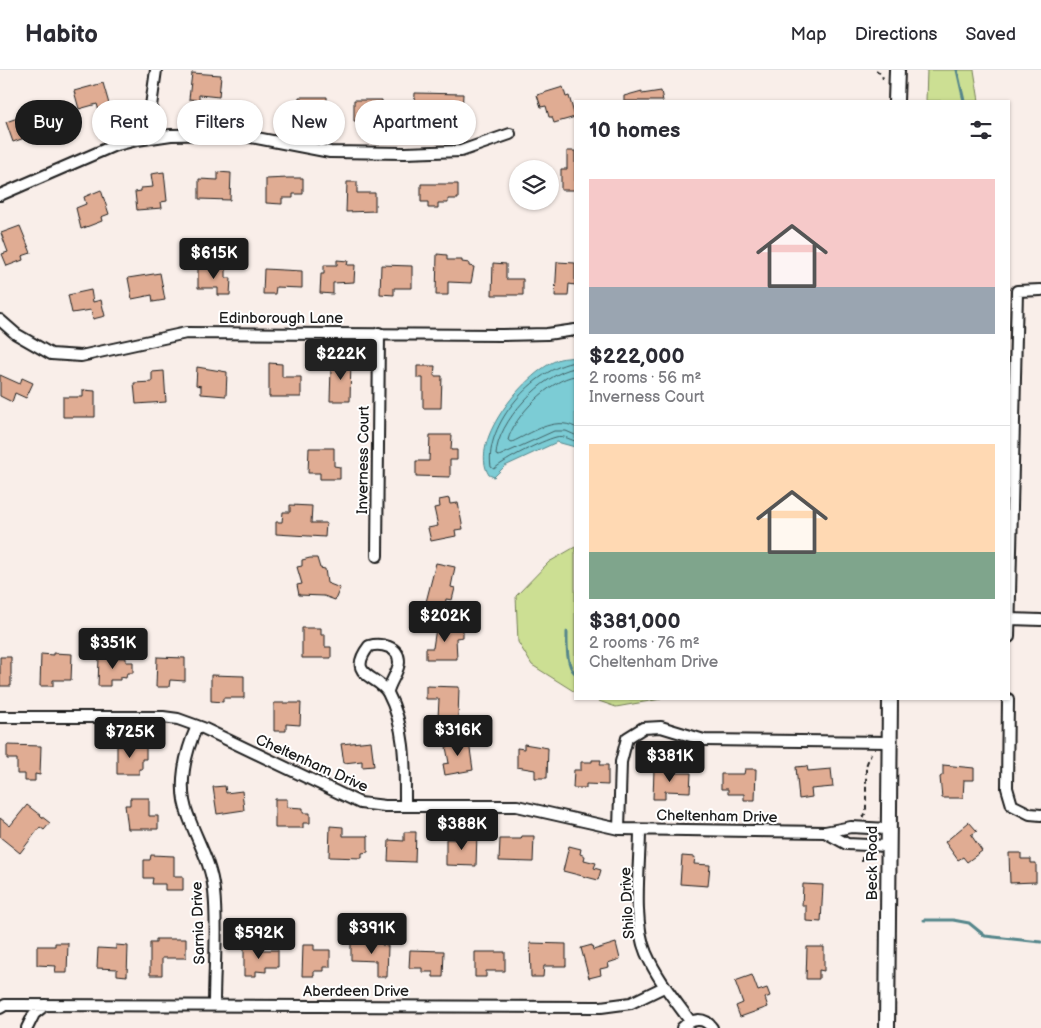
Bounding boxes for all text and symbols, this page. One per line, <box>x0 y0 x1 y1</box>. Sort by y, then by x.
text: Habito <box>25 20 98 49</box>
text: Map <box>791 24 827 45</box>
text: Directions <box>855 24 937 45</box>
text: Saved <box>965 24 1016 45</box>
chip: Buy <box>15 100 82 145</box>
chip: Rent <box>92 100 167 145</box>
chip: Filters <box>177 100 263 145</box>
chip: New <box>273 100 345 145</box>
chip: Apartment <box>355 100 476 145</box>
icon: filters <box>967 116 995 144</box>
text: 10 homes <box>589 118 680 143</box>
map controls <box>509 160 559 210</box>
button: layers <box>509 160 559 210</box>
icon: home <box>747 211 837 301</box>
pin: $615K <box>179 238 249 280</box>
text: $615K <box>190 244 238 263</box>
street label: Edinborough Lane <box>219 309 343 328</box>
pin: $222K <box>306 338 376 381</box>
text: $222,000 <box>589 344 685 369</box>
text: $222K <box>316 345 366 364</box>
text: 2 rooms · 56 m² <box>589 369 701 388</box>
text: Inverness Court <box>589 388 705 407</box>
street label: Inverness Court <box>353 405 374 514</box>
icon: home <box>747 477 837 567</box>
pin: $202K <box>410 600 480 643</box>
text: $202K <box>420 607 470 626</box>
text: $381,000 <box>589 609 680 634</box>
pin: $351K <box>78 628 148 670</box>
text: $351K <box>90 634 136 653</box>
text: 2 rooms · 76 m² <box>589 634 700 653</box>
text: Cheltenham Drive <box>589 653 718 672</box>
pin: $316K <box>423 714 493 757</box>
pin: $725K <box>95 716 165 759</box>
text: $316K <box>434 721 482 740</box>
text: $725K <box>105 723 155 742</box>
street label: Cheltenham Drive <box>253 730 371 797</box>
pin: $381K <box>635 740 705 783</box>
text: $381K <box>646 747 694 766</box>
street label: Cheltenham Drive <box>656 806 778 827</box>
pin: $388K <box>427 808 497 851</box>
text: $388K <box>437 815 487 834</box>
street label: Beck Road <box>863 826 882 900</box>
street label: Shilo Drive <box>616 866 639 939</box>
street label: Sarnia Drive <box>188 881 209 965</box>
pin: $391K <box>337 912 407 955</box>
pin: $592K <box>224 918 294 960</box>
text: $391K <box>349 919 395 938</box>
text: $592K <box>234 924 284 943</box>
street label: Aberdeen Drive <box>303 982 409 1001</box>

